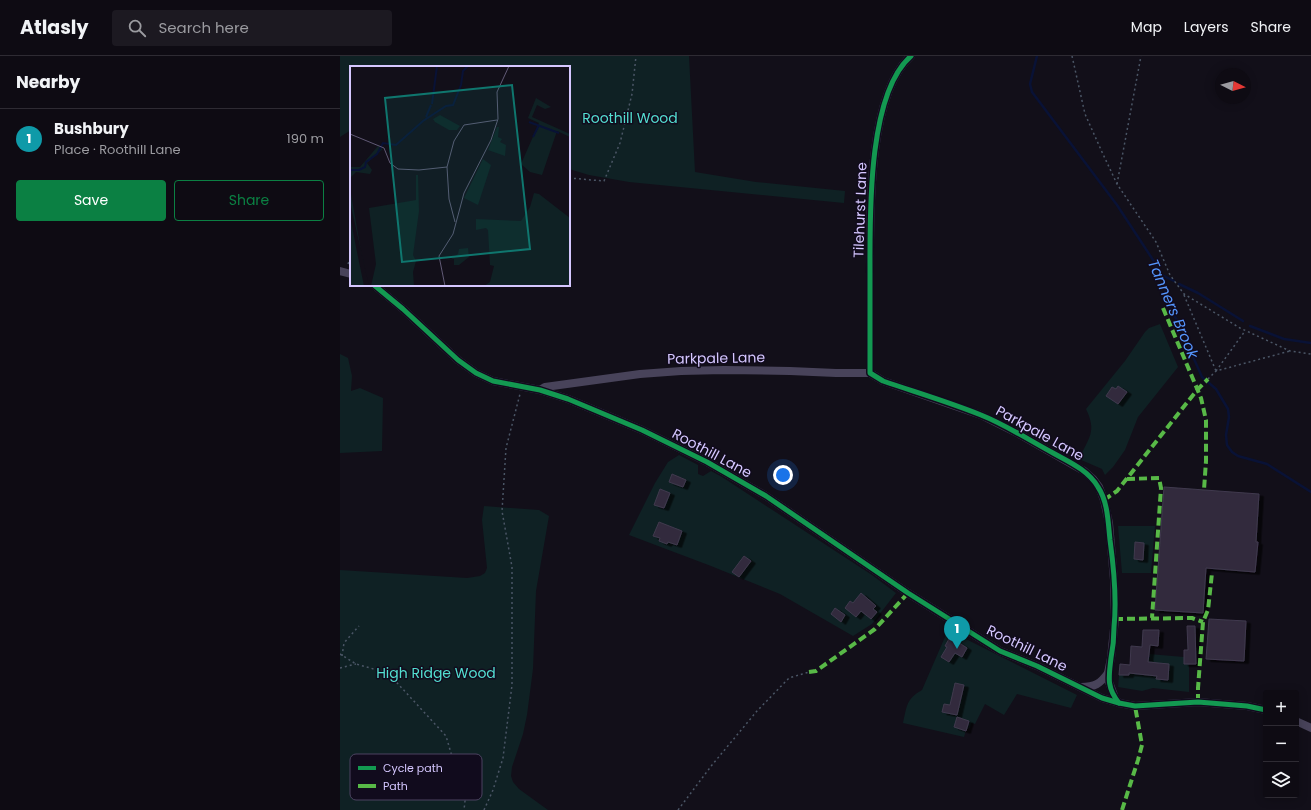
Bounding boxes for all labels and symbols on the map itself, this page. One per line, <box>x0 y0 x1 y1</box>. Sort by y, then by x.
inset map <box>350 66 570 286</box>
north arrow <box>1215 68 1251 104</box>
park label: Roothill Wood <box>582 108 678 128</box>
street label: Tilehurst Lane <box>848 162 872 258</box>
water label: Tanners Brook <box>1143 256 1204 363</box>
street label: Parkpale Lane <box>667 347 765 369</box>
street label: Parkpale Lane <box>992 401 1088 466</box>
street label: Roothill Lane <box>669 424 756 483</box>
your location <box>773 465 793 485</box>
pin: 1 <box>944 616 970 649</box>
street label: Roothill Lane <box>983 620 1071 676</box>
park label: High Ridge Wood <box>376 663 496 683</box>
legend <box>350 754 482 800</box>
text: Cycle path <box>383 760 443 776</box>
text: Path <box>383 778 408 794</box>

